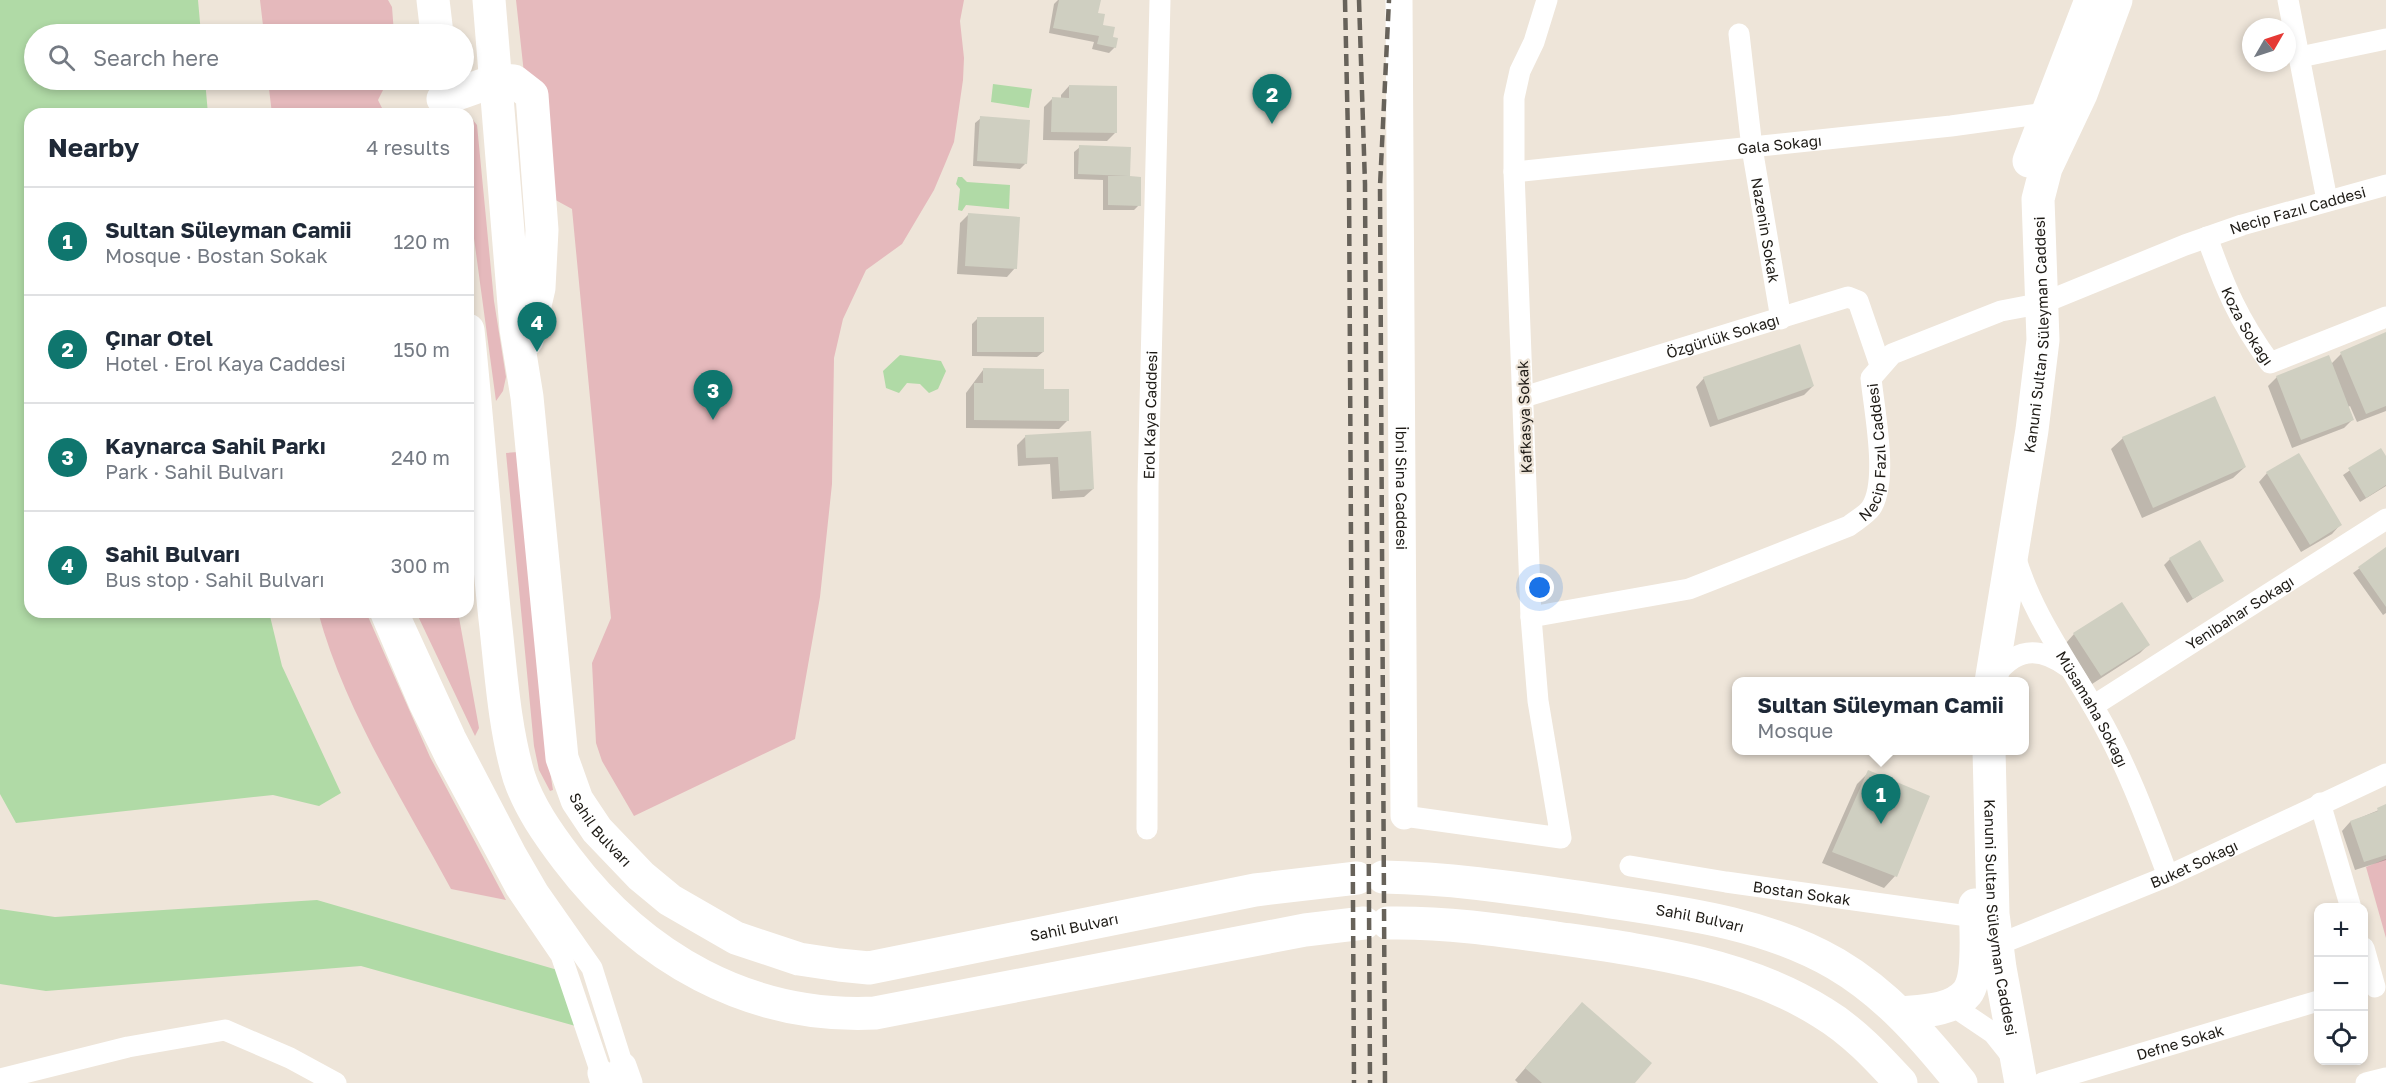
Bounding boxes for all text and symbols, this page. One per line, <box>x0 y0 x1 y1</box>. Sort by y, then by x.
north arrow <box>2242 18 2296 72</box>
search box <box>24 24 474 90</box>
icon: search <box>45 41 78 74</box>
text: Search here <box>93 44 219 71</box>
pin: 2 <box>1252 74 1292 124</box>
street label: Gala Sokağı <box>1736 131 1823 157</box>
text: Nearby <box>48 132 139 163</box>
text: 4 results <box>366 135 450 159</box>
street label: Nazenin Sokak <box>1748 176 1784 285</box>
street label: Necip Fazıl Caddesi <box>2227 182 2368 238</box>
text: Sultan Süleyman Camii <box>105 216 351 243</box>
street label: Kanuni Sultan Süleyman Caddesi <box>2019 216 2052 454</box>
text: 1 <box>62 229 73 253</box>
text: 120 m <box>394 229 450 253</box>
text: Mosque · Bostan Sokak <box>105 243 328 267</box>
street label: Koza Sokağı <box>2218 284 2277 369</box>
pin: 4 <box>518 302 556 352</box>
street label: Özgürlük Sokağı <box>1664 310 1782 362</box>
text: Çınar Otel <box>105 324 213 351</box>
text: 2 <box>61 337 74 361</box>
text: 150 m <box>394 337 450 361</box>
street label: Erol Kaya Caddesi <box>1139 350 1160 480</box>
text: Hotel · Erol Kaya Caddesi <box>105 351 346 375</box>
street label: Kafkasya Sokak <box>1513 360 1535 474</box>
pin: 3 <box>694 370 732 420</box>
street label: Necip Fazıl Caddesi <box>1855 382 1889 525</box>
street label: İbni Sina Caddesi <box>1393 426 1411 550</box>
text: Kaynarca Sahil Parkı <box>105 432 326 459</box>
text: 3 <box>61 445 74 469</box>
text: 240 m <box>391 445 450 469</box>
text: Park · Sahil Bulvarı <box>105 459 284 483</box>
text: Sahil Bulvarı <box>105 540 240 567</box>
text: 4 <box>61 553 74 577</box>
text: 300 m <box>391 553 450 577</box>
text: Bus stop · Sahil Bulvarı <box>105 567 325 591</box>
street label: Yenibahar Sokağı <box>2183 571 2297 653</box>
your location <box>1525 573 1554 602</box>
street label: Müsamaha Sokağı <box>2053 648 2132 770</box>
popup <box>1732 677 2029 755</box>
text: Sultan Süleyman Camii <box>1757 691 2004 718</box>
text: Mosque <box>1757 718 1833 742</box>
pin: 1 <box>1862 774 1900 824</box>
street label: Sahil Bulvarı <box>566 790 636 870</box>
street label: Kanuni Sultan Süleyman Caddesi <box>1981 799 2021 1037</box>
street label: Buket Sokağı <box>2147 836 2241 891</box>
street label: Bostan Sokak <box>1752 877 1852 909</box>
street label: Sahil Bulvarı <box>1655 900 1746 936</box>
map controls <box>2314 903 2368 1065</box>
button: + <box>2314 903 2368 957</box>
street label: Sahil Bulvarı <box>1028 909 1120 944</box>
button: − <box>2314 957 2368 1011</box>
button: locate <box>2314 1011 2368 1065</box>
street label: Defne Sokak <box>2134 1020 2226 1063</box>

